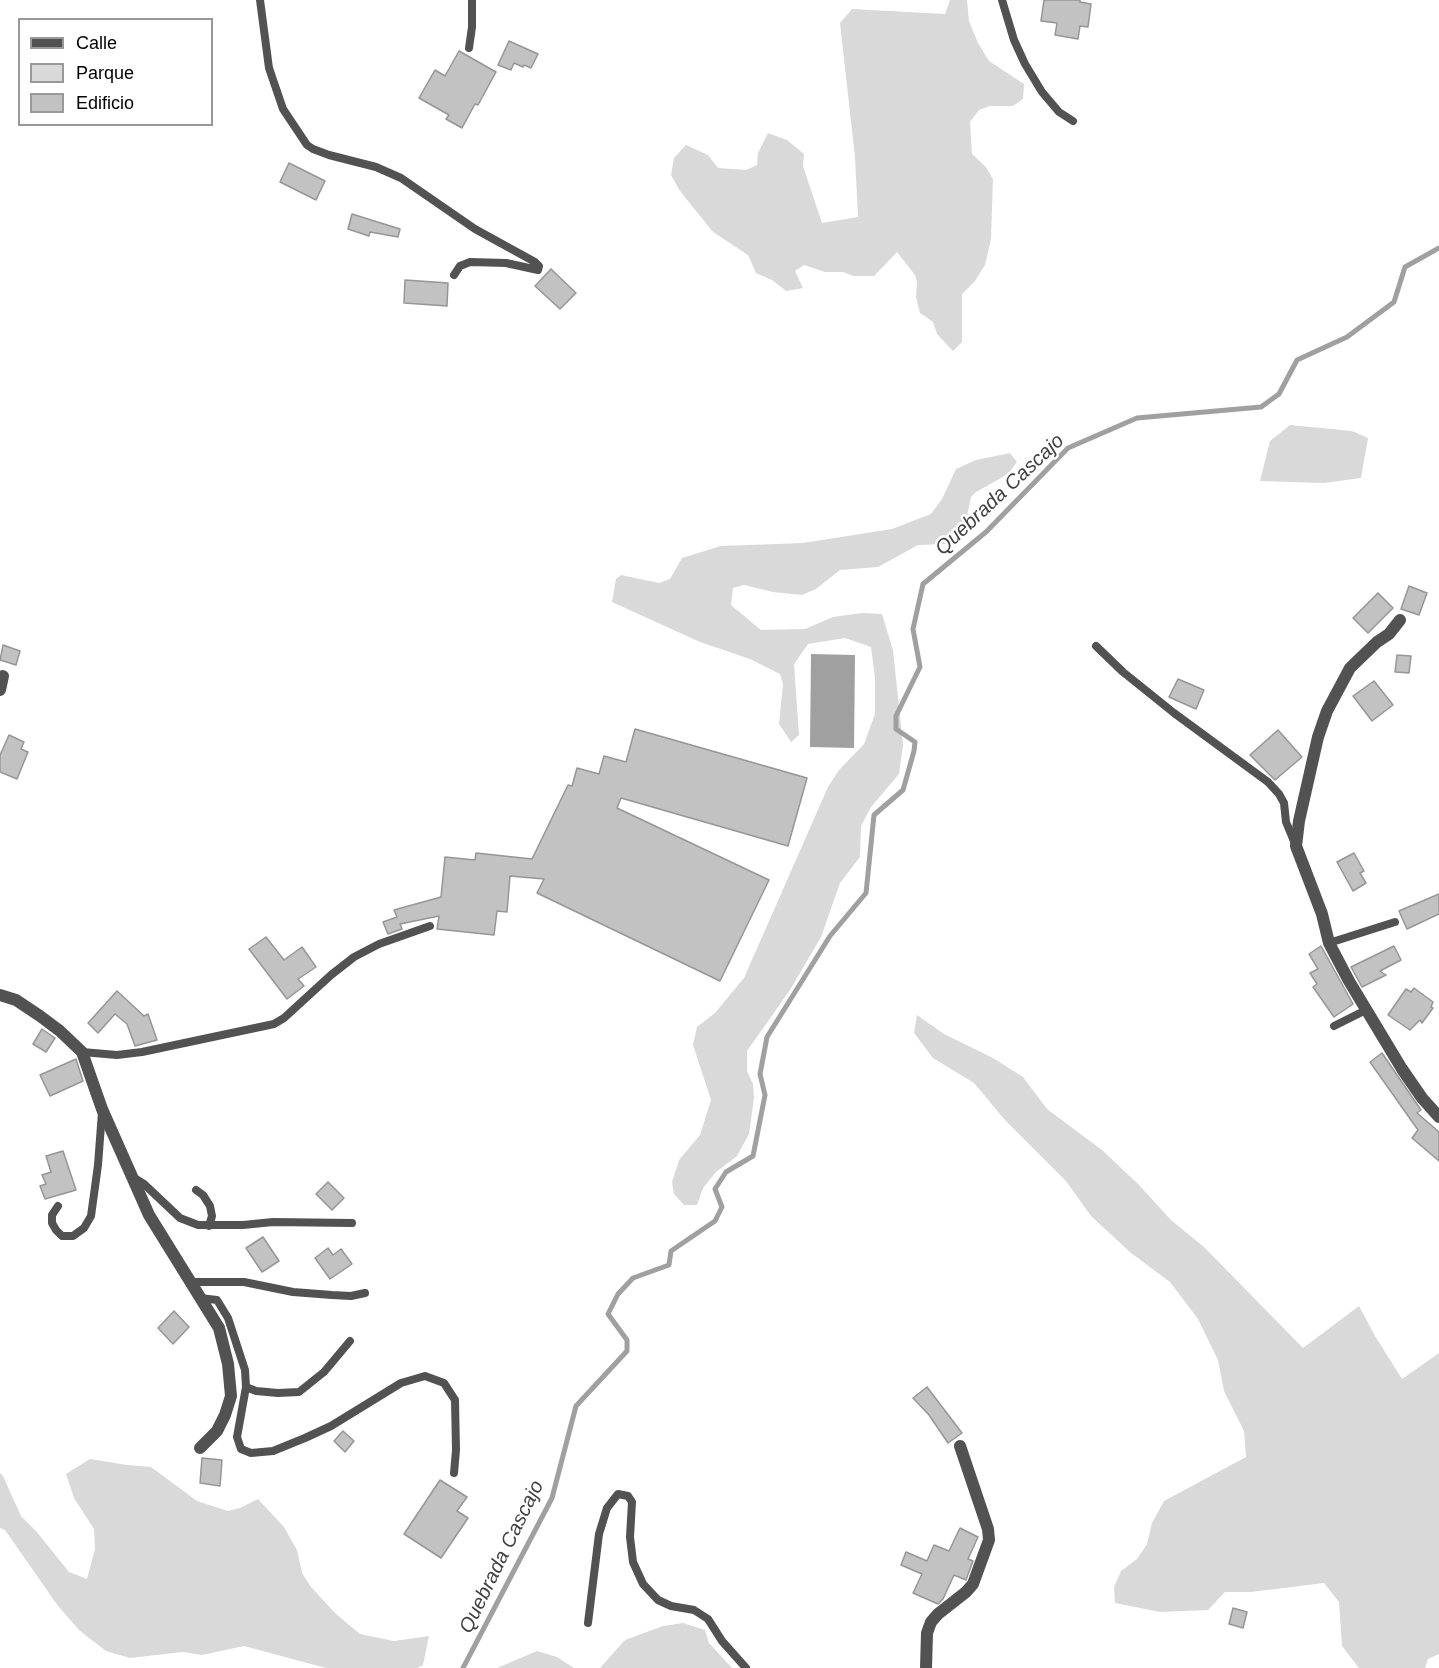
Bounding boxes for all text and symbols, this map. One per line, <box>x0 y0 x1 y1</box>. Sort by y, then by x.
legend <box>18 18 213 126</box>
text: Calle <box>76 33 117 53</box>
text: Parque <box>76 63 134 83</box>
text: Edificio <box>76 93 134 113</box>
water label: Quebrada Cascajo <box>931 429 1069 561</box>
water label: Quebrada Cascajo <box>455 1477 549 1637</box>

